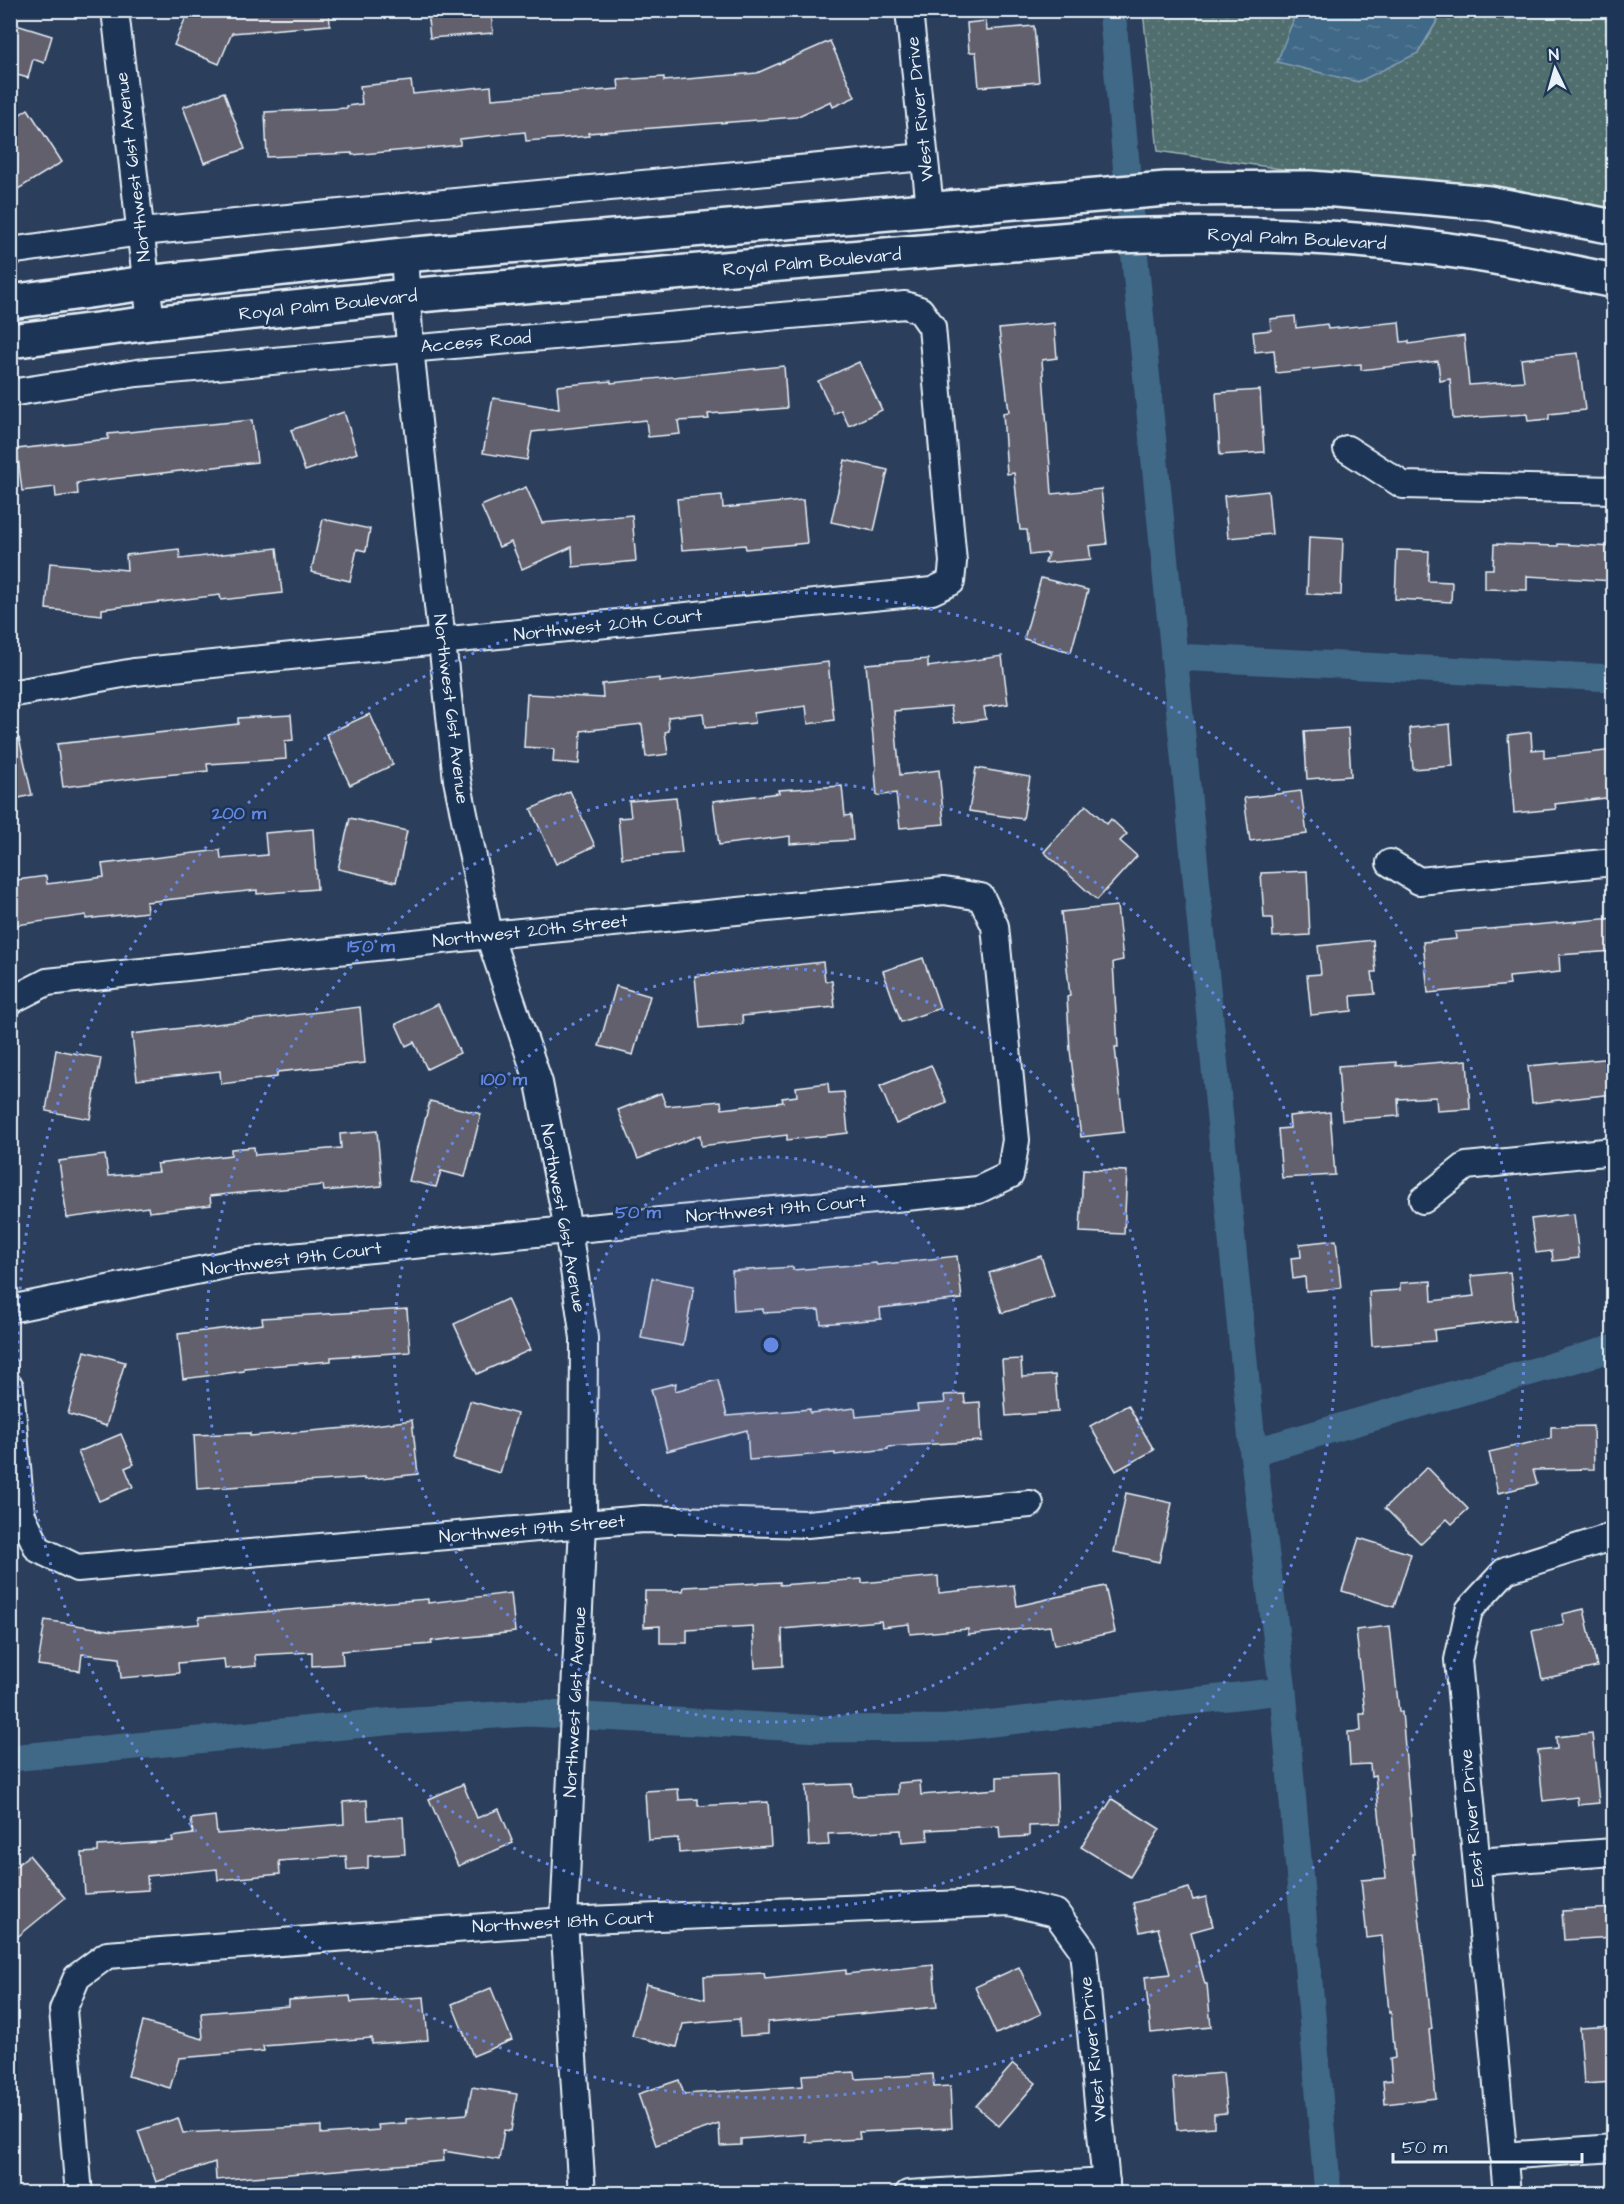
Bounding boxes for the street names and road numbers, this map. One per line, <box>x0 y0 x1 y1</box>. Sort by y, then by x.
street label: West River Drive <box>900 35 940 183</box>
street label: Northwest 61st Avenue <box>109 70 157 263</box>
street label: Royal Palm Boulevard <box>1207 222 1387 257</box>
street label: Royal Palm Boulevard <box>722 242 902 283</box>
street label: Royal Palm Boulevard <box>238 283 418 328</box>
street label: Access Road <box>420 325 532 359</box>
street label: Northwest 20th Court <box>512 603 704 647</box>
street label: Northwest 61st Avenue <box>427 613 475 806</box>
street label: Northwest 20th Street <box>431 908 629 954</box>
street label: Northwest 61st Avenue <box>534 1122 592 1314</box>
street label: Northwest 19th Court <box>685 1189 868 1229</box>
street label: Northwest 19th Court <box>201 1236 384 1282</box>
street label: Northwest 19th Street <box>438 1508 627 1550</box>
street label: Northwest 61st Avenue <box>558 1606 592 1798</box>
street label: East River Drive <box>1453 1748 1490 1888</box>
street label: Northwest 18th Court <box>472 1905 655 1939</box>
street label: West River Drive <box>1073 1975 1113 2123</box>

